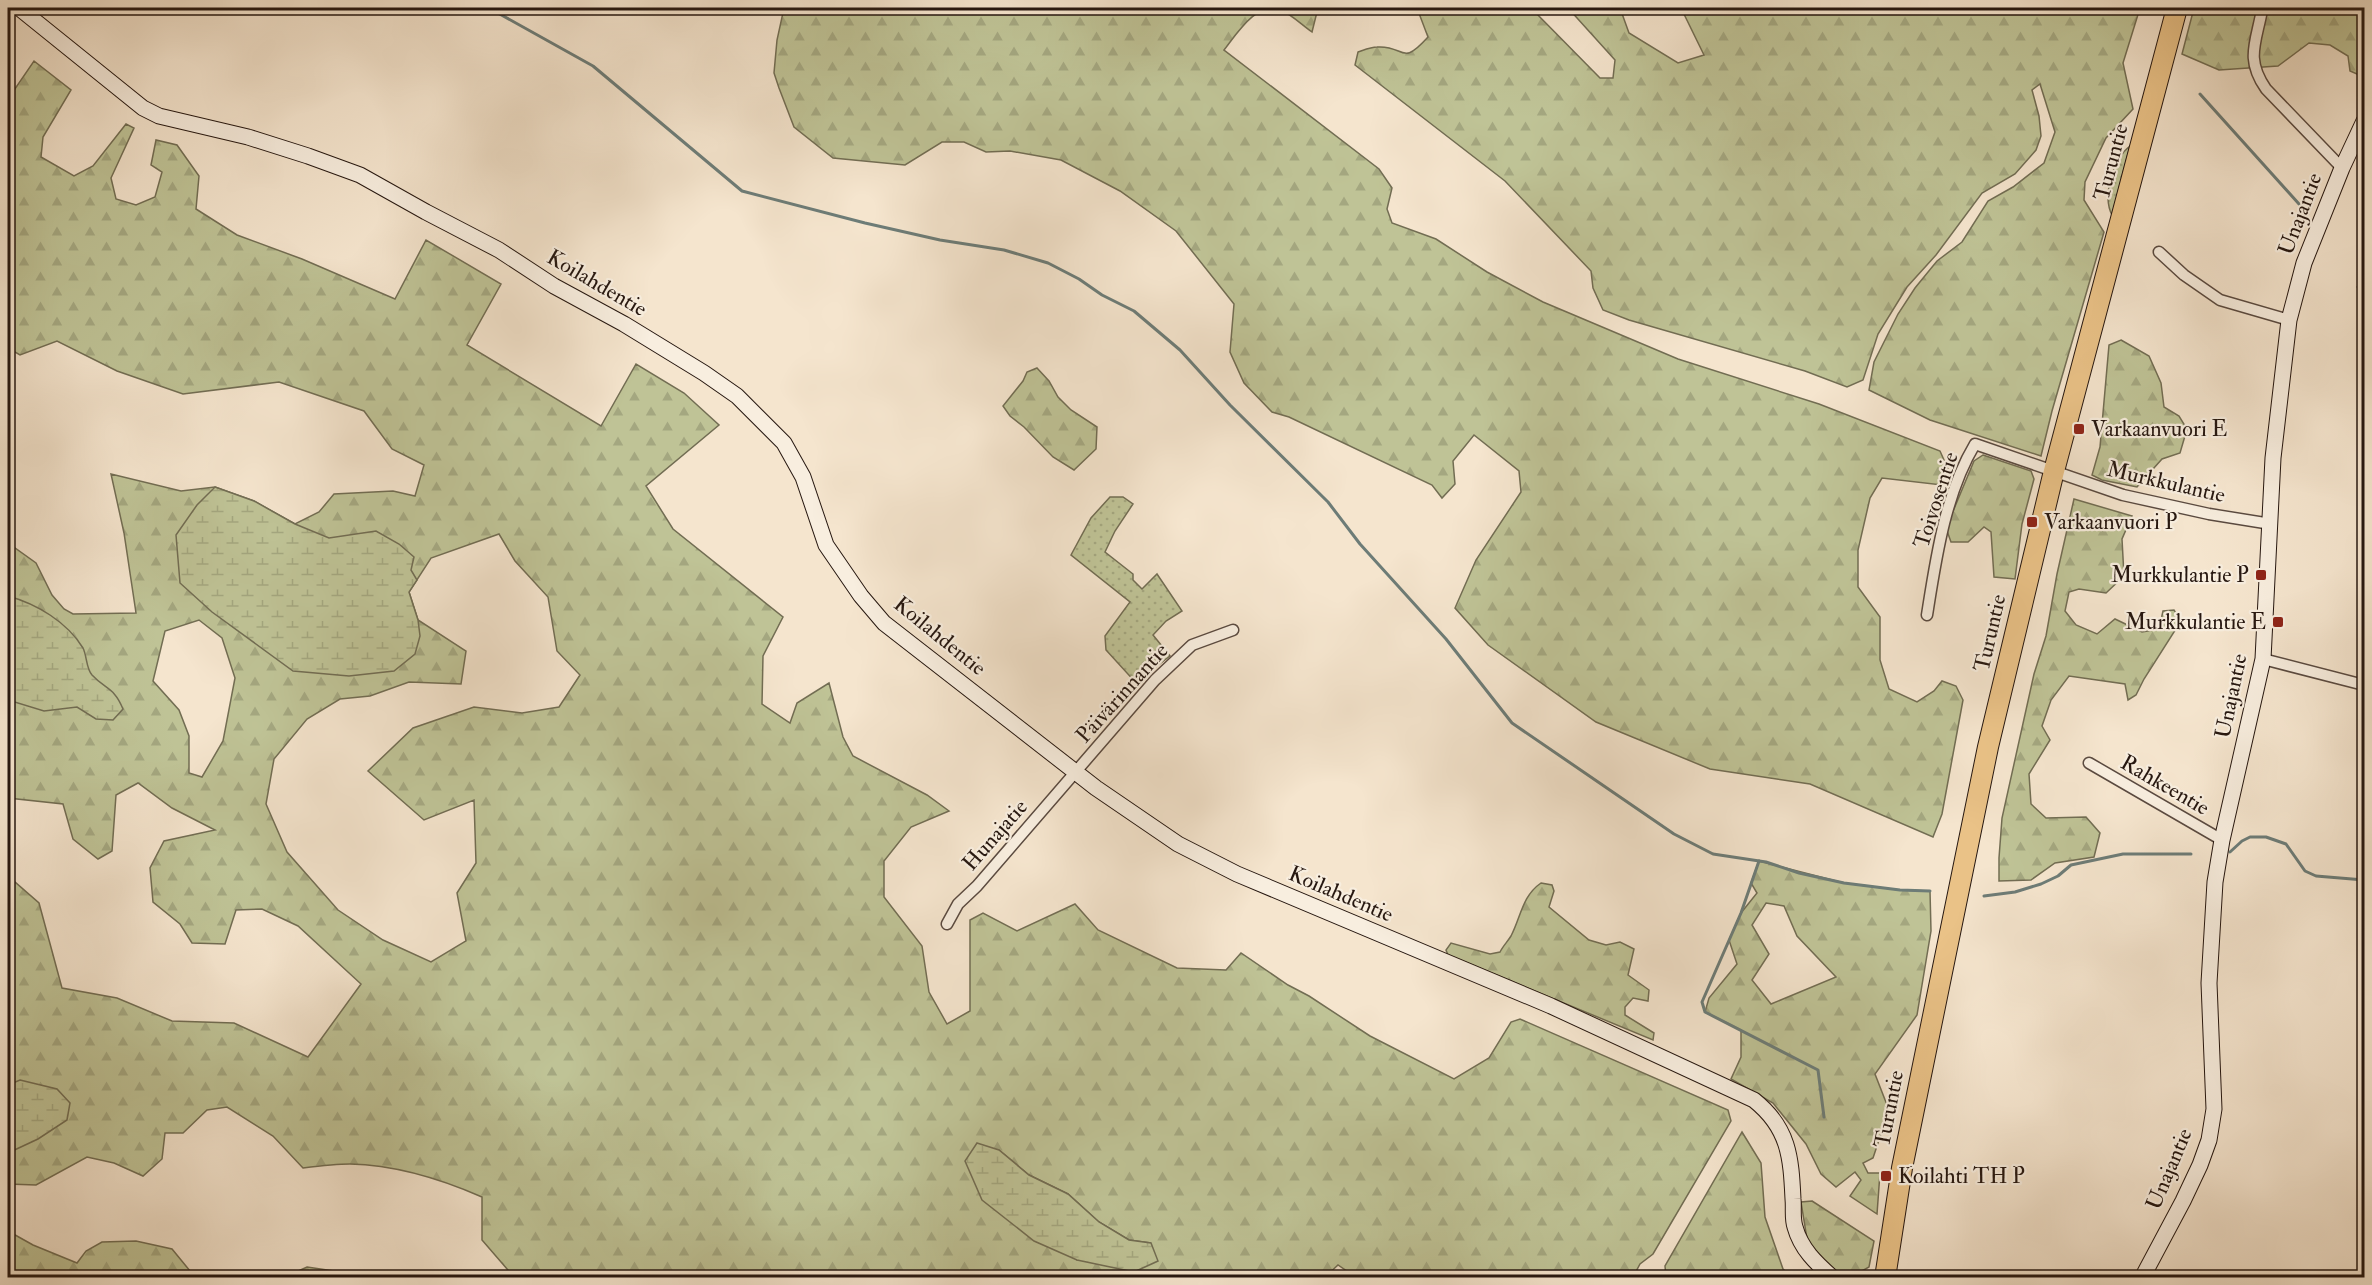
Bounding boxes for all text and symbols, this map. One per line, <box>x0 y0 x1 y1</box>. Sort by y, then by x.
street label: Turuntie <box>2087 121 2135 203</box>
street label: Unajantie <box>2272 169 2328 259</box>
street label: Koilahdentie <box>542 243 652 323</box>
place label: Varkaanvuori E <box>2091 415 2227 443</box>
marker: Varkaanvuori E <box>2072 422 2086 436</box>
street label: Toivosentie <box>1907 448 1965 552</box>
street label: Murkkulantie <box>2104 455 2228 509</box>
place label: Varkaanvuori P <box>2044 508 2177 536</box>
marker: Varkaanvuori P <box>2025 515 2039 529</box>
place label: Murkkulantie P <box>2111 561 2249 589</box>
marker: Murkkulantie P <box>2254 568 2268 582</box>
street label: Koilahdentie <box>888 590 992 682</box>
street label: Turuntie <box>1968 592 2012 674</box>
place label: Murkkulantie E <box>2125 608 2266 636</box>
marker: Murkkulantie E <box>2271 615 2285 629</box>
street label: Päivärinnantie <box>1070 637 1174 749</box>
street label: Unajantie <box>2208 651 2254 741</box>
street label: Rahkeentie <box>2115 748 2215 822</box>
street label: Hunajatie <box>956 793 1034 877</box>
street label: Koilahdentie <box>1284 859 1398 929</box>
street label: Turuntie <box>1868 1068 1910 1150</box>
street label: Unajantie <box>2139 1124 2199 1214</box>
place label: Koilahti TH P <box>1898 1162 2025 1190</box>
marker: Koilahti TH P <box>1879 1169 1893 1183</box>

